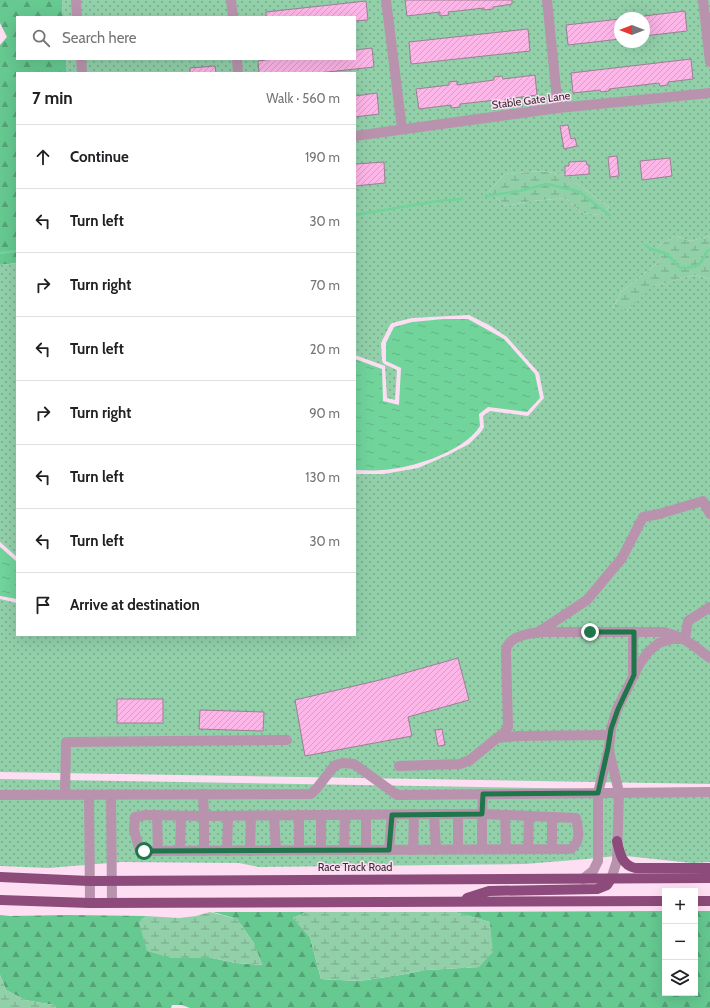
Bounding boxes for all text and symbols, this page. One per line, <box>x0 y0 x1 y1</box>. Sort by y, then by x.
north arrow <box>614 12 650 48</box>
search box <box>16 16 356 60</box>
icon: search <box>30 27 52 49</box>
text: Search here <box>62 29 137 47</box>
text: 7 min <box>32 88 73 108</box>
street label: Stable Gate Lane <box>491 88 571 112</box>
text: Walk · 560 m <box>266 90 340 106</box>
icon: ahead <box>32 146 54 168</box>
text: Continue <box>70 148 129 166</box>
text: 190 m <box>305 149 340 165</box>
icon: left <box>32 210 54 232</box>
text: Turn left <box>70 212 124 230</box>
text: 30 m <box>310 213 340 229</box>
icon: right <box>32 274 54 296</box>
text: Turn right <box>70 276 131 294</box>
text: 70 m <box>310 277 340 293</box>
icon: left <box>32 338 54 360</box>
text: Turn left <box>70 340 124 358</box>
text: 20 m <box>310 341 340 357</box>
icon: right <box>32 402 54 424</box>
text: Turn right <box>70 404 131 422</box>
text: 90 m <box>309 405 340 421</box>
icon: left <box>32 466 54 488</box>
text: Turn left <box>70 468 124 486</box>
text: 130 m <box>305 469 340 485</box>
icon: left <box>32 530 54 552</box>
text: Turn left <box>70 532 124 550</box>
text: 30 m <box>310 533 340 549</box>
icon: arrive <box>32 594 54 616</box>
text: Arrive at destination <box>70 596 200 614</box>
route end <box>581 623 599 641</box>
route start <box>135 842 153 860</box>
street label: Race Track Road <box>318 860 392 874</box>
map controls <box>662 888 698 996</box>
button: + <box>662 888 698 924</box>
button: − <box>662 924 698 960</box>
button: layers <box>662 960 698 996</box>

